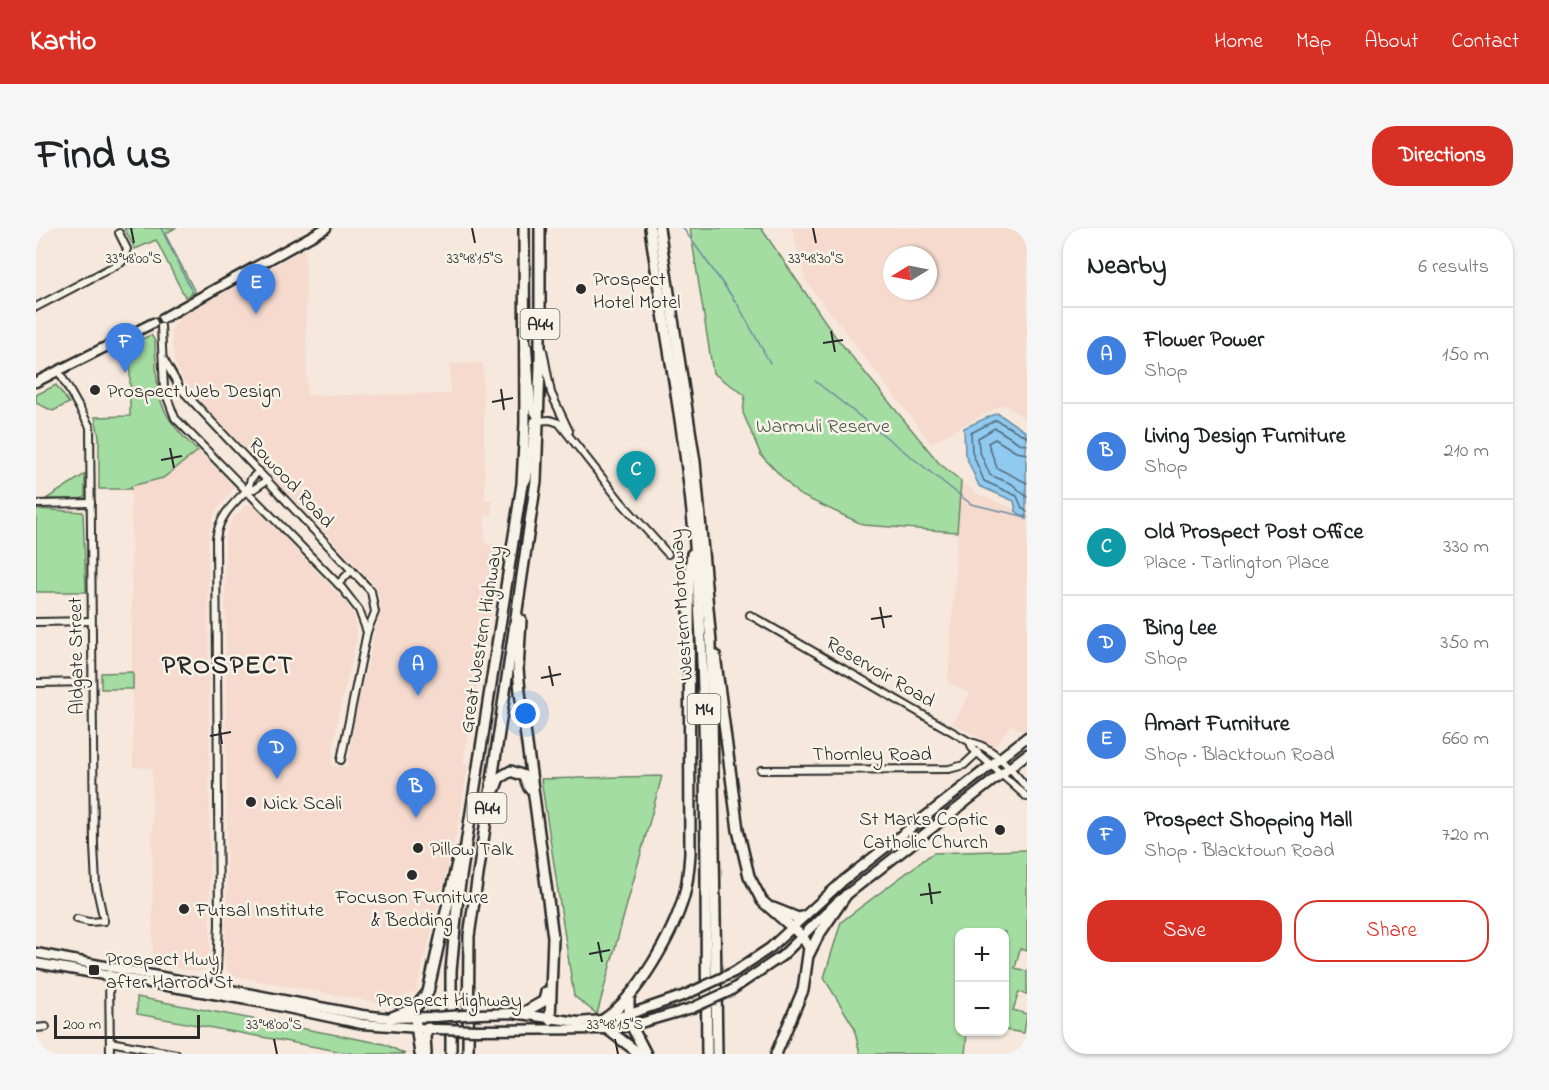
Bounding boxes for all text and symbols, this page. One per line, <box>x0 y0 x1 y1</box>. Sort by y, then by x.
text: Kartio <box>30 22 96 63</box>
text: Home <box>1214 27 1263 57</box>
text: Map <box>1296 27 1331 57</box>
text: About <box>1364 27 1418 57</box>
text: Contact <box>1451 27 1519 57</box>
text: Find us <box>36 126 171 187</box>
button: Directions <box>1372 126 1513 186</box>
north arrow <box>883 246 937 300</box>
text: 33°48'00"S <box>106 248 162 270</box>
text: 33°48'15"S <box>447 248 504 270</box>
text: 33°48'30"S <box>788 248 844 270</box>
text: Nearby <box>1087 248 1166 286</box>
text: 6 results <box>1418 253 1489 282</box>
pin: E <box>236 264 276 314</box>
place label: Prospect Hotel Motel <box>593 266 681 318</box>
marker: Prospect Hotel Motel <box>574 282 588 296</box>
road number: A44 <box>520 309 560 339</box>
pin: F <box>106 324 145 373</box>
text: Flower Power <box>1144 325 1264 357</box>
text: A <box>1100 341 1113 370</box>
text: 150 m <box>1442 341 1489 370</box>
text: Shop <box>1144 357 1188 386</box>
place label: Prospect Web Design <box>107 378 281 408</box>
marker: Prospect Web Design <box>88 383 102 397</box>
park label: Warmuli Reserve <box>756 413 890 442</box>
text: Living Design Furniture <box>1144 421 1346 453</box>
street label: Rowood Road <box>240 432 340 536</box>
text: B <box>1100 437 1113 466</box>
text: 210 m <box>1444 437 1489 466</box>
pin: C <box>616 452 656 501</box>
text: Shop <box>1144 453 1188 482</box>
text: Old Prospect Post Office <box>1144 517 1363 549</box>
street label: Western Motorway <box>663 528 702 682</box>
text: C <box>1101 533 1112 562</box>
text: 330 m <box>1443 533 1489 562</box>
street label: Great Western Highway <box>453 544 513 735</box>
text: Place · Tarlington Place <box>1144 549 1329 578</box>
street label: Aldgate Street <box>62 597 94 715</box>
text: Bing Lee <box>1144 613 1217 645</box>
text: D <box>1099 629 1114 658</box>
text: 350 m <box>1440 629 1489 658</box>
street label: Reservoir Road <box>820 630 940 716</box>
text: Shop <box>1144 645 1188 674</box>
pin: A <box>398 646 437 696</box>
district label: PROSPECT <box>162 648 294 686</box>
road number: M4 <box>688 694 720 724</box>
your location <box>511 699 540 728</box>
text: Amart Furniture <box>1144 709 1290 741</box>
text: E <box>1100 725 1113 754</box>
text: 660 m <box>1442 725 1489 754</box>
pin: D <box>258 730 296 779</box>
street label: Thornley Road <box>812 741 932 770</box>
text: Shop · Blacktown Road <box>1144 741 1335 770</box>
pin: B <box>396 768 436 818</box>
place label: Nick Scali <box>263 790 342 819</box>
road number: A44 <box>468 793 506 823</box>
marker: Nick Scali <box>244 795 258 809</box>
text: Prospect Shopping Mall <box>1144 805 1352 837</box>
place label: St Marks Coptic Catholic Church <box>859 806 988 858</box>
text: F <box>1100 821 1113 850</box>
text: 720 m <box>1442 821 1489 850</box>
marker: St Marks Coptic Catholic Church <box>993 823 1007 837</box>
place label: Pillow Talk <box>430 836 514 865</box>
text: Shop · Blacktown Road <box>1144 837 1335 866</box>
marker: Pillow Talk <box>411 841 425 855</box>
marker: Focuson Furniture & Bedding <box>405 868 419 882</box>
place label: Focuson Furniture & Bedding <box>334 884 489 937</box>
place label: Futsal Institute <box>195 897 324 926</box>
button: Save <box>1087 900 1282 962</box>
button: Share <box>1294 900 1489 962</box>
marker: Futsal Institute <box>177 902 191 916</box>
map controls <box>955 928 1009 1036</box>
button: + <box>955 928 1009 982</box>
place label: Prospect Hwy after Harrod St <box>106 946 233 998</box>
marker: Prospect Hwy after Harrod St <box>87 963 101 977</box>
button: − <box>955 982 1009 1036</box>
street label: Prospect Highway <box>376 987 522 1017</box>
scale bar <box>54 1012 200 1040</box>
text: 200 m <box>63 1013 101 1037</box>
text: 33°48'00"S <box>246 1014 302 1036</box>
text: 33°48'15"S <box>587 1014 644 1036</box>

